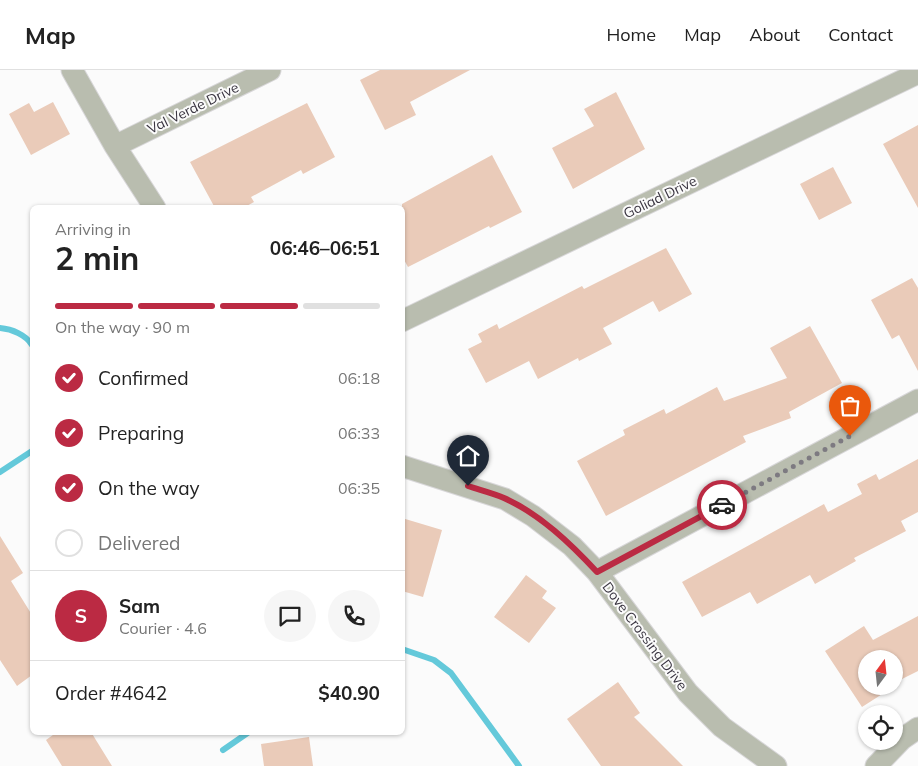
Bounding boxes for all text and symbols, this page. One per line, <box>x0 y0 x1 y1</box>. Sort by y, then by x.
text: Map <box>25 20 76 50</box>
text: Home <box>606 23 656 46</box>
text: Map <box>684 23 721 46</box>
text: About <box>749 23 800 46</box>
text: Contact <box>828 23 893 46</box>
street label: Val Verde Drive <box>144 78 242 138</box>
street label: Goliad Drive <box>620 172 700 222</box>
text: Arriving in <box>55 219 131 239</box>
text: 06:46–06:51 <box>270 236 380 260</box>
text: 2 min <box>55 238 139 278</box>
text: On the way · 90 m <box>55 317 190 337</box>
icon: check <box>55 364 83 392</box>
text: Confirmed <box>98 366 189 390</box>
text: 06:18 <box>338 368 380 388</box>
pin <box>829 385 871 436</box>
icon: bag <box>836 392 864 420</box>
icon: check <box>55 419 83 447</box>
text: Preparing <box>98 421 184 445</box>
text: 06:33 <box>338 423 380 443</box>
pin <box>447 435 489 486</box>
icon: home <box>454 442 482 470</box>
icon: check <box>55 474 83 502</box>
text: On the way <box>98 476 200 500</box>
text: 06:35 <box>338 478 380 498</box>
courier <box>697 480 747 530</box>
icon: car <box>708 491 736 519</box>
text: Delivered <box>98 531 180 555</box>
street label: Dove Crossing Drive <box>598 578 692 694</box>
button: chat <box>264 590 316 642</box>
button: phone <box>328 590 380 642</box>
text: Sam <box>119 594 160 618</box>
text: S <box>75 604 87 628</box>
text: Courier · 4.6 <box>119 618 207 638</box>
north arrow <box>858 650 902 695</box>
map controls <box>858 650 903 750</box>
text: Order #4642 <box>55 681 167 705</box>
text: $40.90 <box>318 681 380 705</box>
button: locate <box>858 705 903 750</box>

